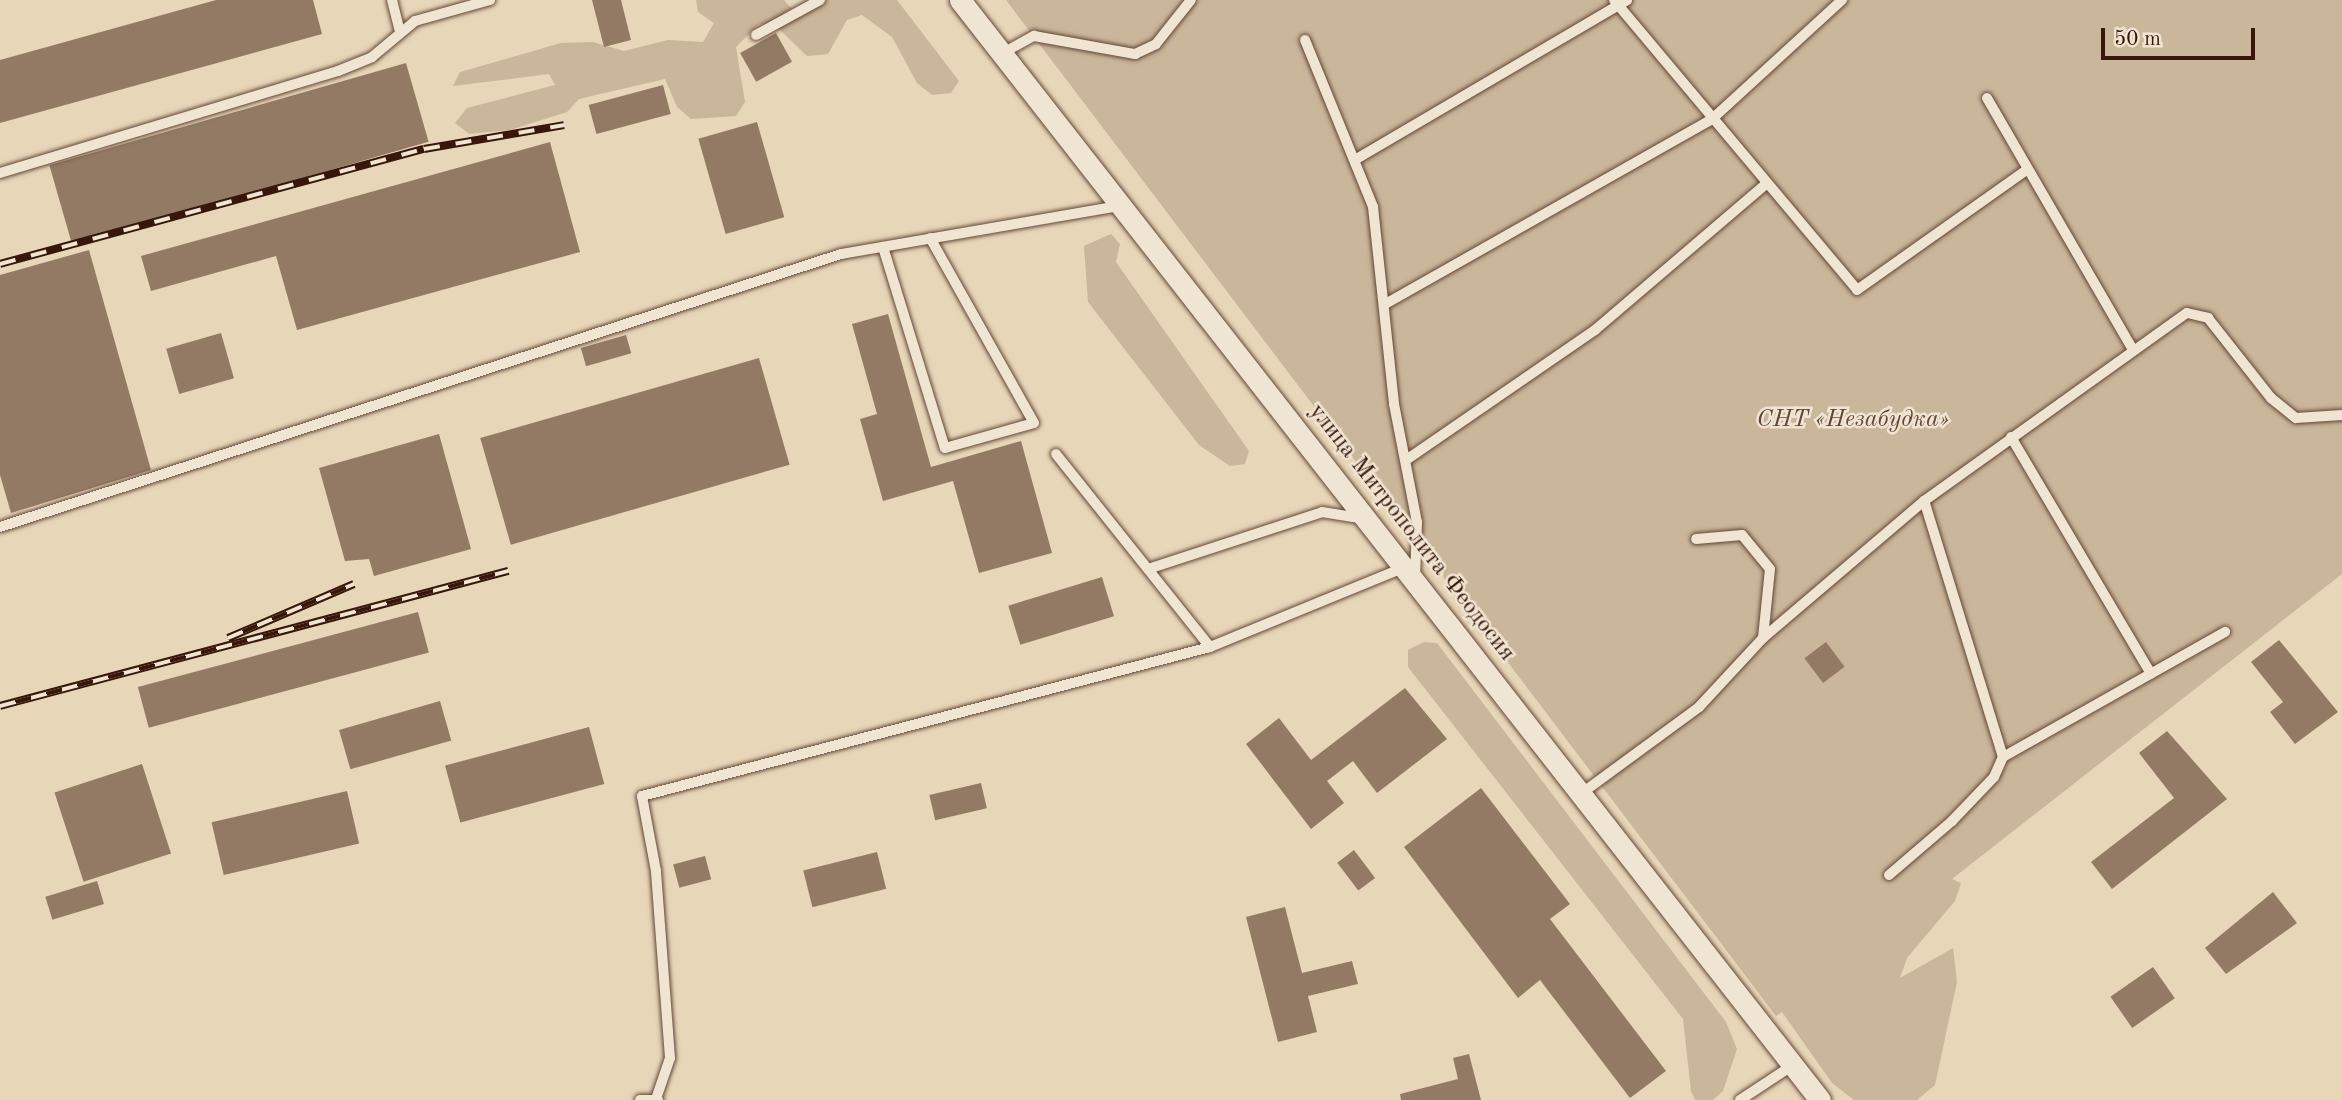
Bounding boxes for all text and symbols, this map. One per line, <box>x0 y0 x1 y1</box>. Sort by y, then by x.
scale bar <box>2104 14 2258 58</box>
text: 50 m <box>2114 29 2161 50</box>
street label: улица Митрополита Феодосия <box>1302 399 1520 667</box>
park label: СНТ «Незабудка» <box>1757 407 1949 435</box>

